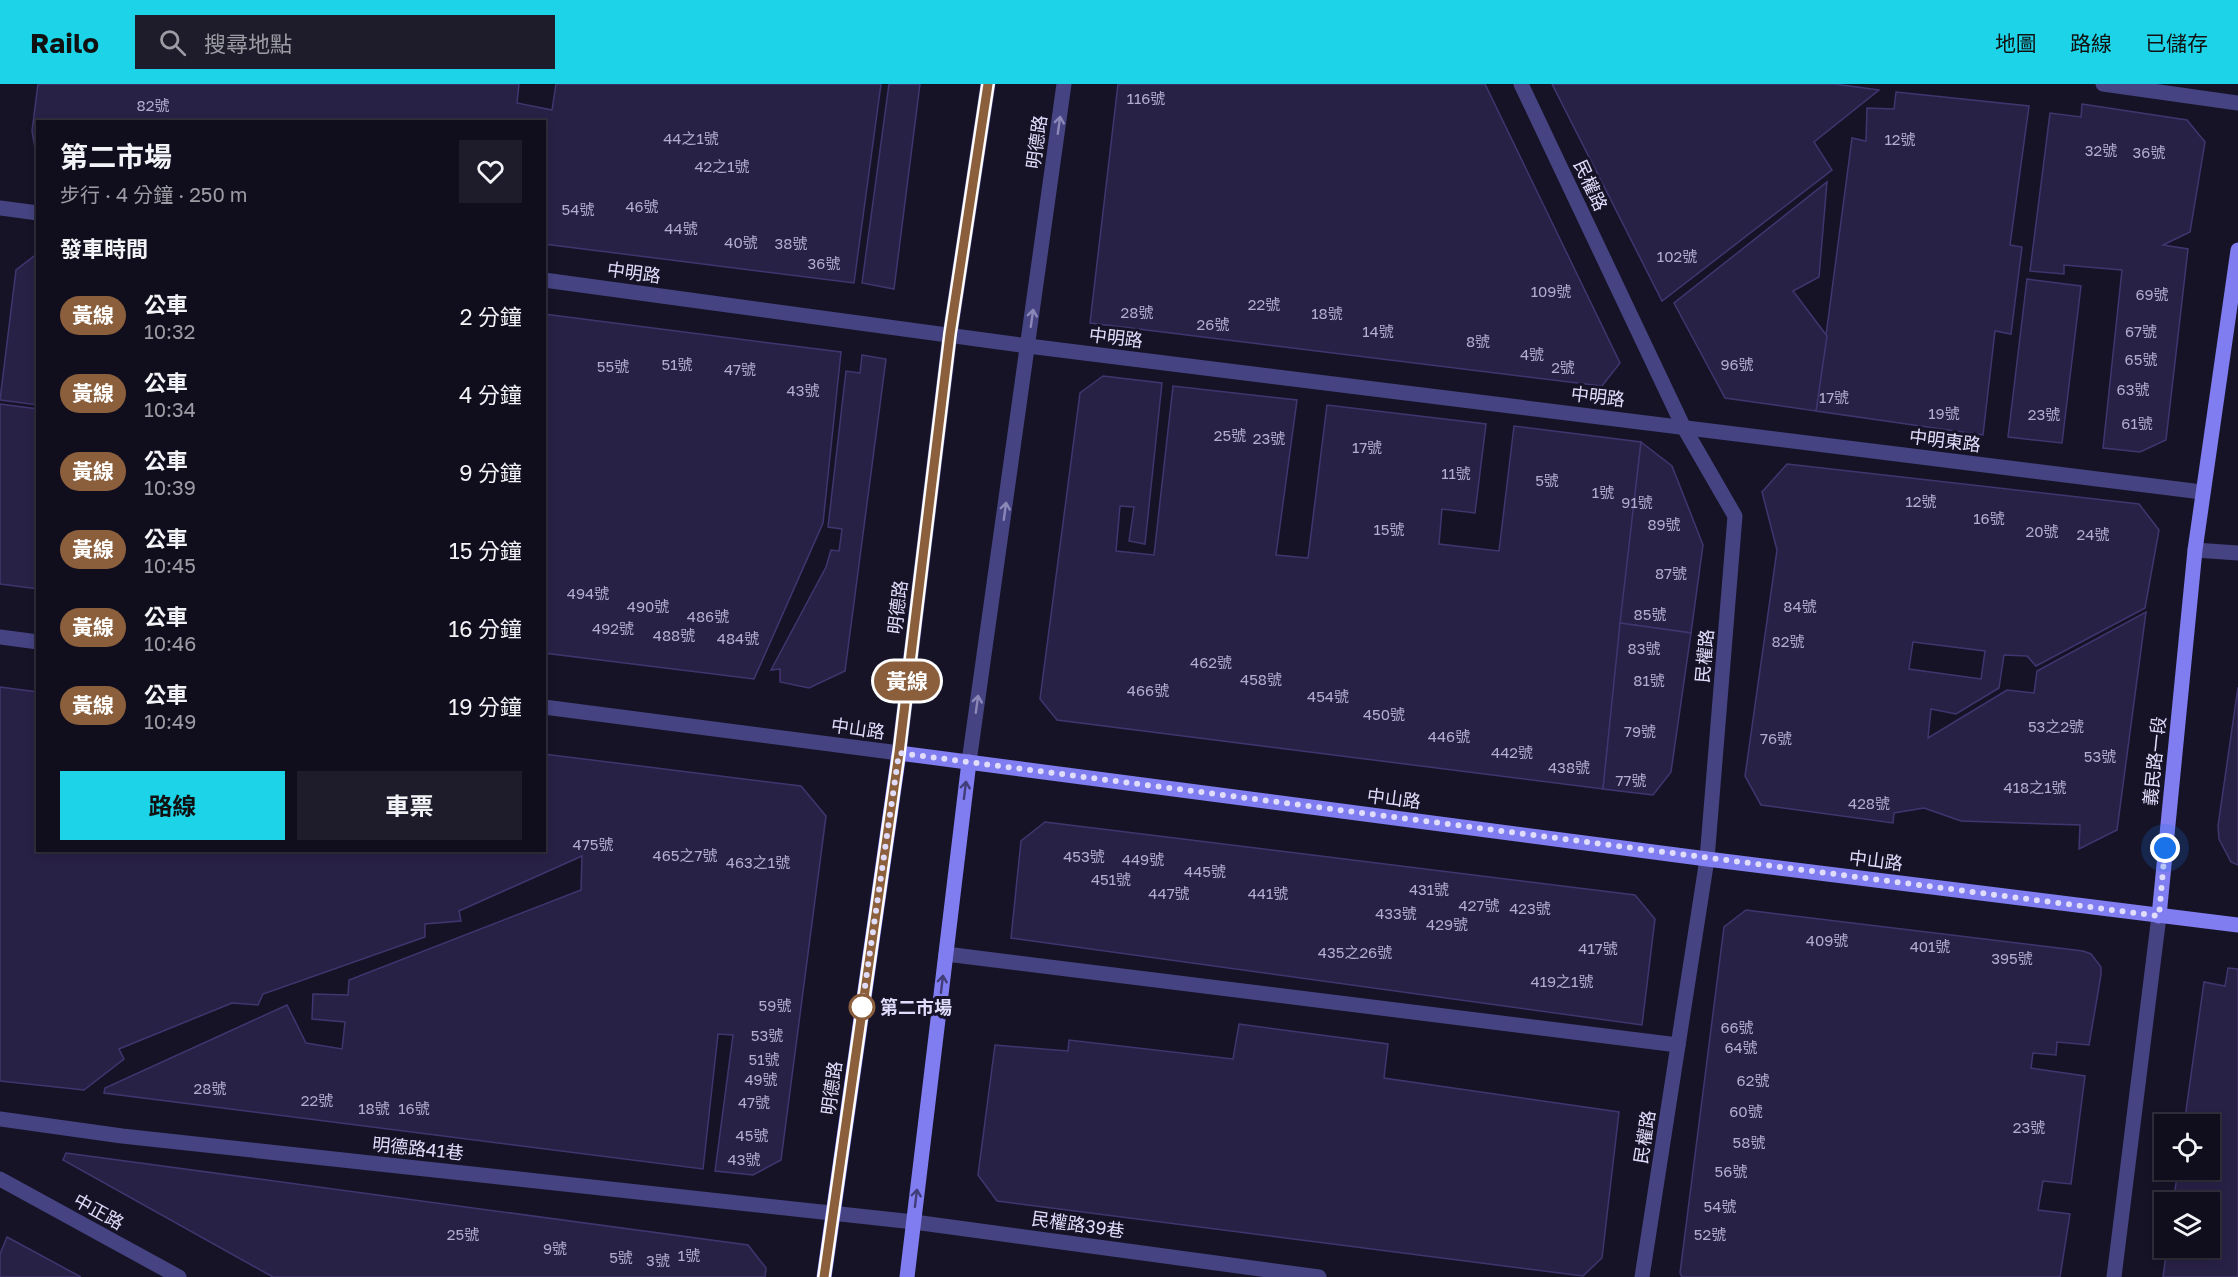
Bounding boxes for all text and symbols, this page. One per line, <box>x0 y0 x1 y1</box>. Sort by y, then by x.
search box <box>135 15 555 69</box>
text: Railo <box>30 26 99 59</box>
icon: search <box>156 26 189 59</box>
text: 搜尋地點 <box>204 30 292 57</box>
text: 地圖 <box>1995 30 2037 56</box>
text: 路線 <box>2070 30 2112 56</box>
text: 已儲存 <box>2145 30 2208 56</box>
house number: 116號 <box>1127 89 1165 107</box>
house number: 82號 <box>137 96 169 114</box>
street label: 明德路 <box>1021 114 1051 170</box>
one-way arrow <box>1053 115 1064 135</box>
house number: 44之1號 <box>663 129 719 147</box>
house number: 12號 <box>1885 130 1915 148</box>
text: 第二市場 <box>60 140 172 173</box>
button: heart <box>459 140 522 203</box>
house number: 32號 <box>2085 141 2117 159</box>
house number: 36號 <box>2133 143 2165 161</box>
street label: 民權路 <box>1570 156 1612 214</box>
house number: 42之1號 <box>694 157 750 175</box>
text: 步行 · 4 分鐘 · 250 m <box>60 182 248 206</box>
house number: 46號 <box>625 197 659 215</box>
house number: 54號 <box>562 200 594 218</box>
house number: 44號 <box>664 219 698 237</box>
house number: 40號 <box>724 233 758 251</box>
house number: 38號 <box>775 234 807 252</box>
text: 發車時間 <box>60 235 148 262</box>
house number: 102號 <box>1657 247 1697 265</box>
house number: 36號 <box>808 254 840 272</box>
street label: 中明路 <box>606 257 662 287</box>
house number: 109號 <box>1531 282 1571 300</box>
house number: 69號 <box>2135 285 2169 303</box>
text: 公車 <box>144 291 188 318</box>
house number: 22號 <box>1248 295 1280 313</box>
text: 黃線 <box>72 302 114 328</box>
text: 2 分鐘 <box>460 303 522 330</box>
house number: 28號 <box>1121 303 1153 321</box>
house number: 18號 <box>1311 304 1343 322</box>
one-way arrow <box>1027 308 1038 328</box>
house number: 26號 <box>1197 315 1229 333</box>
text: 10:32 <box>144 319 195 343</box>
house number: 14號 <box>1362 322 1394 340</box>
house number: 67號 <box>2125 322 2157 340</box>
street label: 中明路 <box>1088 323 1144 351</box>
house number: 8號 <box>1466 332 1490 350</box>
house number: 4號 <box>1520 345 1544 363</box>
house number: 65號 <box>2125 350 2157 368</box>
house number: 51號 <box>662 355 692 373</box>
house number: 96號 <box>1720 355 1754 373</box>
house number: 55號 <box>597 357 629 375</box>
house number: 2號 <box>1551 358 1575 376</box>
house number: 47號 <box>724 360 756 378</box>
text: 公車 <box>144 369 188 396</box>
text: 黃線 <box>72 380 114 406</box>
house number: 63號 <box>2117 380 2149 398</box>
text: 4 分鐘 <box>459 381 522 408</box>
house number: 43號 <box>787 381 819 399</box>
street label: 中明路 <box>1570 382 1626 410</box>
house number: 17號 <box>1819 388 1849 406</box>
text: 10:34 <box>144 397 196 421</box>
house number: 19號 <box>1928 404 1960 422</box>
house number: 23號 <box>2028 405 2060 423</box>
house number: 61號 <box>2121 414 2153 432</box>
street label: 中明東路 <box>1908 425 1982 455</box>
house number: 25號 <box>1214 426 1246 444</box>
house number: 23號 <box>1253 429 1285 447</box>
house number: 17號 <box>1352 438 1382 456</box>
text: 公車 <box>144 447 188 474</box>
text: 黃線 <box>72 458 114 484</box>
text: 9 分鐘 <box>459 459 522 486</box>
house number: 11號 <box>1441 464 1471 482</box>
house number: 5號 <box>1535 471 1559 489</box>
text: 10:39 <box>144 475 196 499</box>
house number: 1號 <box>1592 483 1614 501</box>
house number: 12號 <box>1906 492 1936 510</box>
house number: 91號 <box>1621 493 1653 511</box>
one-way arrow <box>999 502 1010 521</box>
house number: 16號 <box>1973 509 2005 527</box>
house number: 89號 <box>1647 515 1681 533</box>
house number: 15號 <box>1374 520 1404 538</box>
house number: 20號 <box>2025 522 2059 540</box>
text: 公車 <box>144 525 188 552</box>
house number: 24號 <box>2077 525 2109 543</box>
text: 黃線 <box>72 536 114 562</box>
text: 15 分鐘 <box>449 537 522 564</box>
text: 10:45 <box>144 553 196 577</box>
house number: 87號 <box>1655 564 1687 582</box>
street label: 明德路 <box>883 579 911 635</box>
house number: 494號 <box>567 584 609 602</box>
house number: 490號 <box>627 597 669 615</box>
house number: 84號 <box>1783 597 1817 615</box>
text: 公車 <box>144 603 188 630</box>
house number: 85號 <box>1634 605 1666 623</box>
house number: 486號 <box>687 607 729 625</box>
text: 黃線 <box>72 614 114 640</box>
text: 16 分鐘 <box>449 615 522 642</box>
house number: 492號 <box>592 619 634 637</box>
house number: 488號 <box>653 626 695 644</box>
street label: 民權路 <box>1691 628 1717 684</box>
house number: 484號 <box>717 629 759 647</box>
text: 10:46 <box>144 631 196 655</box>
house number: 82號 <box>1772 632 1804 650</box>
house number: 83號 <box>1628 639 1660 657</box>
house number: 462號 <box>1190 653 1232 671</box>
line badge: 黃線 <box>880 662 934 700</box>
text: 黃線 <box>886 668 928 694</box>
house number: 458號 <box>1240 670 1282 688</box>
house number: 81號 <box>1633 671 1665 689</box>
text: 公車 <box>144 681 188 708</box>
house number: 466號 <box>1127 681 1169 699</box>
house number: 454號 <box>1307 687 1349 705</box>
text: 黃線 <box>72 692 114 718</box>
text: 19 分鐘 <box>449 693 522 720</box>
one-way arrow <box>972 695 983 714</box>
house number: 450號 <box>1363 705 1405 723</box>
text: 10:49 <box>144 709 196 733</box>
street label: 中山路 <box>830 713 886 743</box>
street label: 義民路一段 <box>2138 715 2170 807</box>
house number: 53之2號 <box>2028 717 2084 735</box>
house number: 79號 <box>1624 722 1656 740</box>
house number: 446號 <box>1428 727 1470 745</box>
house number: 76號 <box>1760 729 1792 747</box>
house number: 442號 <box>1491 743 1533 761</box>
house number: 53號 <box>2084 747 2116 765</box>
house number: 438號 <box>1548 758 1590 776</box>
button: 路線 <box>60 771 285 840</box>
button: 車票 <box>297 771 522 840</box>
house number: 77號 <box>1616 771 1646 789</box>
house number: 418之1號 <box>2004 778 2066 796</box>
one-way arrow <box>960 781 971 800</box>
street label: 中山路 <box>1366 784 1422 812</box>
house number: 428號 <box>1848 794 1890 812</box>
your location <box>2150 833 2180 863</box>
house number: 475號 <box>573 835 613 853</box>
house number: 465之7號 <box>653 846 717 864</box>
street label: 中山路 <box>1848 846 1904 874</box>
house number: 453號 <box>1063 847 1105 865</box>
house number: 449號 <box>1122 850 1164 868</box>
house number: 463之1號 <box>726 853 790 871</box>
house number: 445號 <box>1184 862 1226 880</box>
house number: 451號 <box>1091 870 1131 888</box>
house number: 431號 <box>1409 880 1449 898</box>
house number: 447號 <box>1148 884 1190 902</box>
house number: 441號 <box>1248 884 1288 902</box>
house number: 427號 <box>1459 896 1499 914</box>
house number: 423號 <box>1509 899 1551 917</box>
house number: 433號 <box>1375 904 1417 922</box>
house number: 429號 <box>1426 915 1468 933</box>
house number: 409號 <box>1806 931 1848 949</box>
house number: 401號 <box>1910 937 1950 955</box>
house number: 417號 <box>1578 939 1618 957</box>
house number: 435之26號 <box>1318 943 1392 961</box>
house number: 395號 <box>1991 949 2033 967</box>
house number: 419之1號 <box>1531 972 1593 990</box>
one-way arrow <box>937 974 948 994</box>
marker: 第二市場 <box>849 994 875 1020</box>
house number: 59號 <box>759 996 791 1014</box>
place label: 第二市場 <box>880 996 952 1018</box>
house number: 66號 <box>1720 1018 1754 1036</box>
house number: 53號 <box>751 1026 783 1044</box>
house number: 64號 <box>1724 1038 1758 1056</box>
house number: 51號 <box>749 1050 779 1068</box>
street label: 明德路 <box>816 1060 846 1116</box>
house number: 49號 <box>744 1070 778 1088</box>
house number: 62號 <box>1737 1071 1769 1089</box>
house number: 28號 <box>194 1079 226 1097</box>
house number: 22號 <box>301 1091 333 1109</box>
house number: 47號 <box>738 1093 770 1111</box>
house number: 18號 <box>358 1099 390 1117</box>
house number: 16號 <box>398 1099 430 1117</box>
house number: 60號 <box>1729 1102 1763 1120</box>
street label: 民權路 <box>1629 1109 1659 1165</box>
map controls <box>2154 1114 2220 1258</box>
button: locate <box>2154 1114 2220 1180</box>
house number: 23號 <box>2013 1118 2045 1136</box>
house number: 45號 <box>736 1126 768 1144</box>
street label: 明德路41巷 <box>371 1132 465 1164</box>
house number: 58號 <box>1733 1133 1765 1151</box>
house number: 43號 <box>728 1150 760 1168</box>
house number: 56號 <box>1715 1162 1747 1180</box>
street label: 中正路 <box>70 1188 128 1234</box>
one-way arrow <box>911 1189 922 1209</box>
button: layers <box>2154 1192 2220 1258</box>
house number: 54號 <box>1704 1197 1736 1215</box>
street label: 民權路39巷 <box>1030 1207 1126 1241</box>
house number: 25號 <box>447 1225 479 1243</box>
house number: 52號 <box>1694 1225 1726 1243</box>
house number: 9號 <box>543 1239 567 1257</box>
house number: 1號 <box>678 1246 700 1264</box>
house number: 5號 <box>609 1248 633 1266</box>
house number: 3號 <box>646 1251 670 1269</box>

